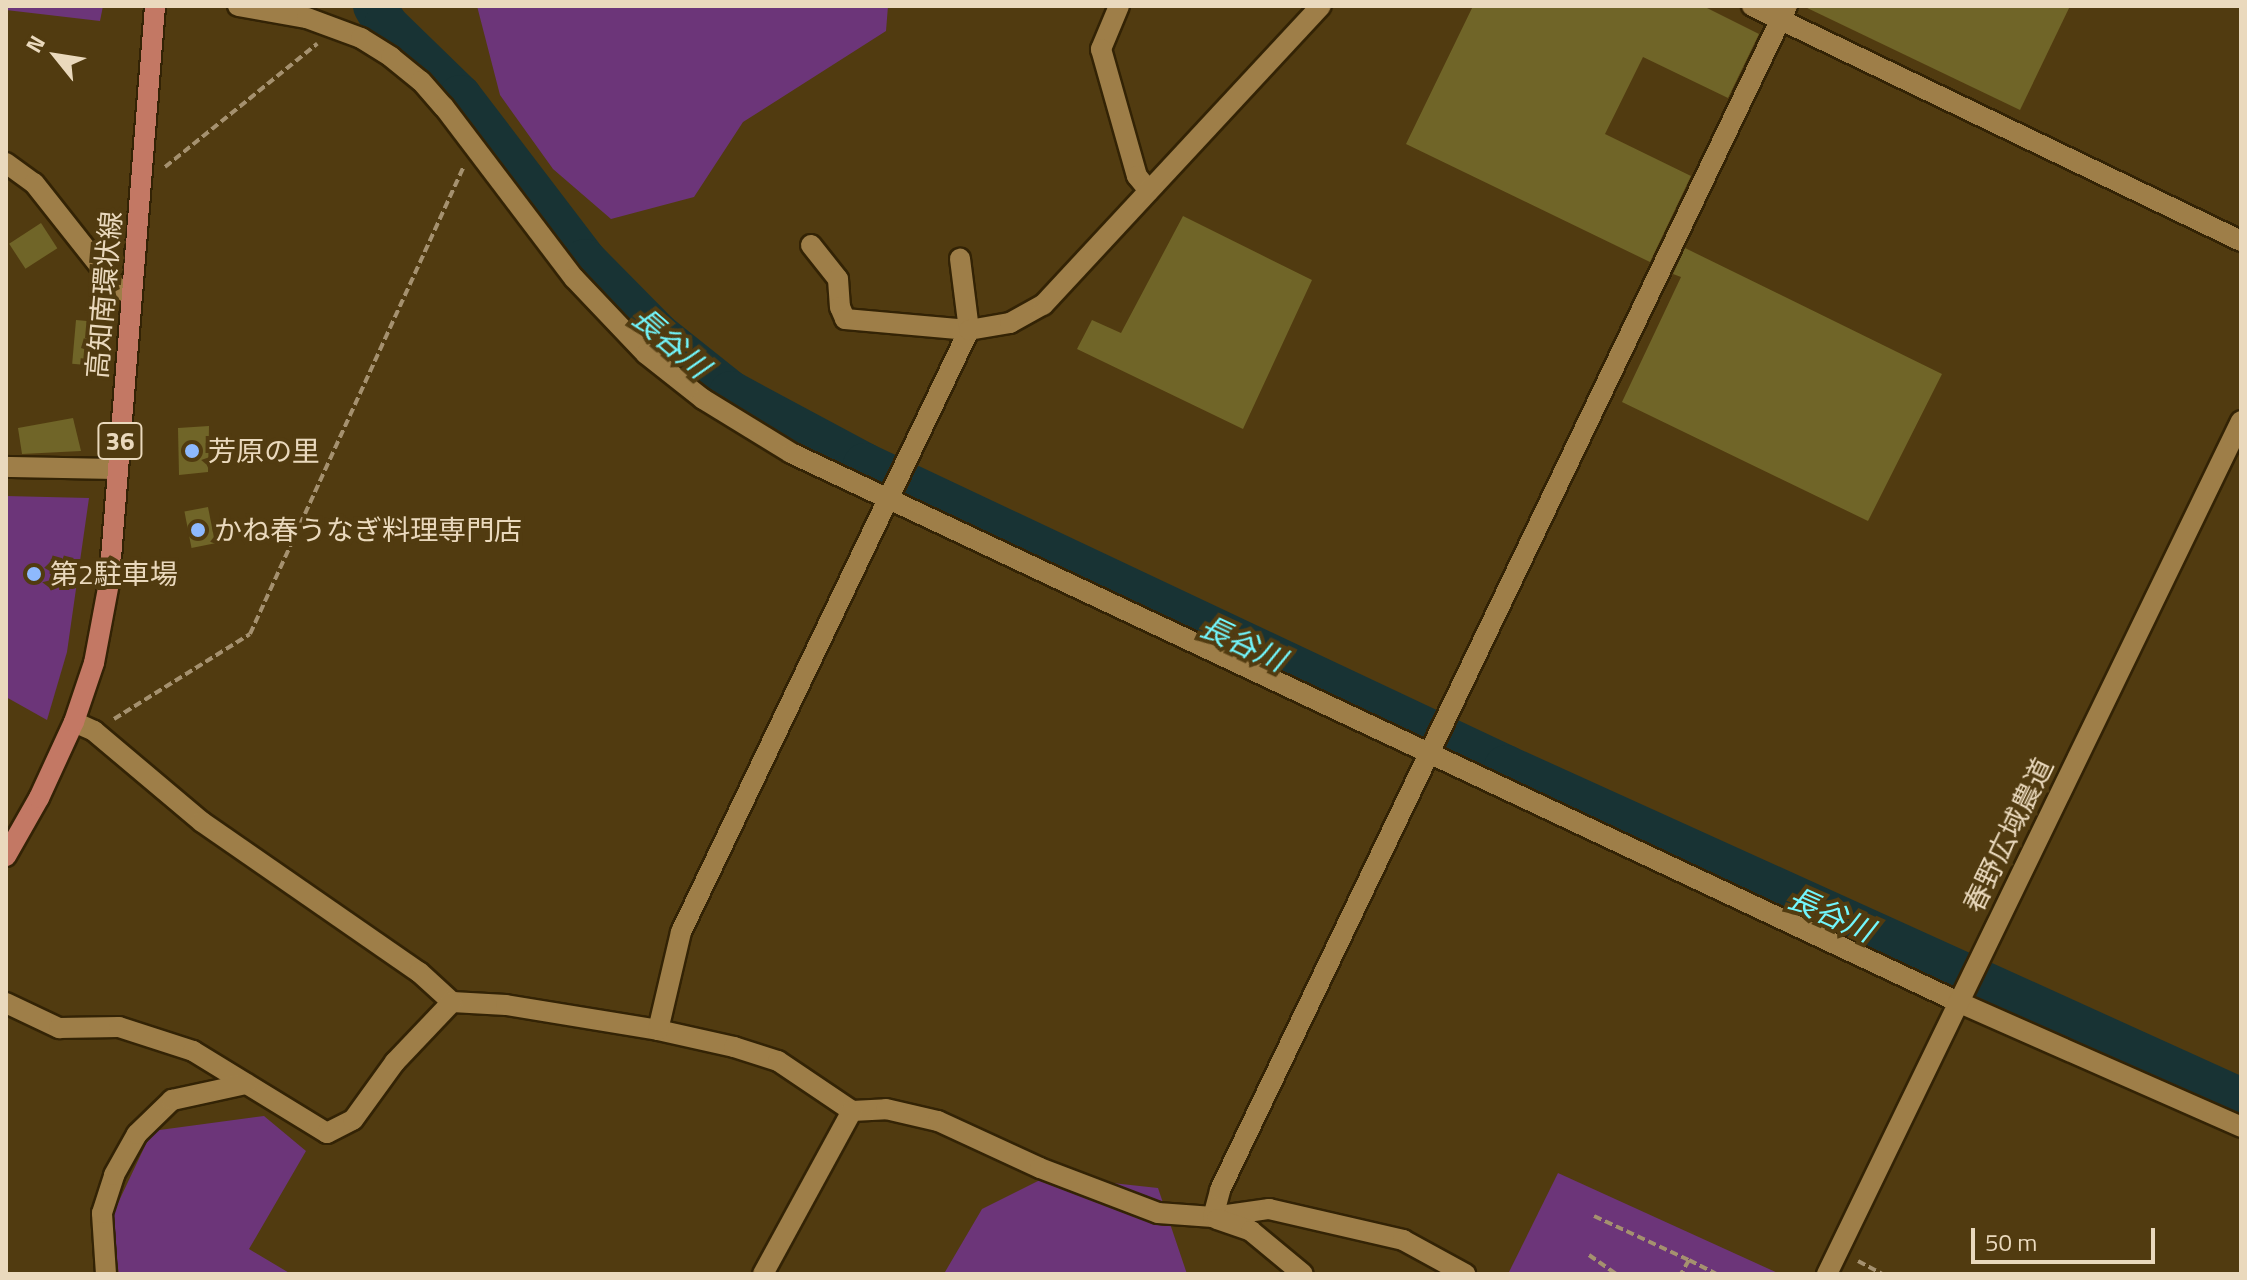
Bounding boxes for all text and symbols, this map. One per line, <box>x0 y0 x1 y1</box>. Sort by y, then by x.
north arrow <box>16 16 96 96</box>
text: N <box>17 29 54 59</box>
street label: 高知南環状線 <box>80 210 128 380</box>
water label: 長谷川 <box>625 299 717 385</box>
road number: 36 <box>96 419 144 463</box>
place label: 芳原の里 <box>208 434 320 468</box>
marker: 芳原の里 <box>183 442 201 460</box>
place label: かね春うなぎ料理専門店 <box>214 513 522 547</box>
marker: かね春うなぎ料理専門店 <box>189 521 207 539</box>
place label: 第2駐車場 <box>50 557 178 591</box>
marker: 第2駐車場 <box>25 565 43 583</box>
water label: 長谷川 <box>1195 608 1291 678</box>
street label: 春野広域農道 <box>1956 752 2060 918</box>
water label: 長谷川 <box>1783 879 1879 949</box>
scale bar <box>1975 1212 2159 1262</box>
text: 50 m <box>1985 1224 2037 1260</box>

